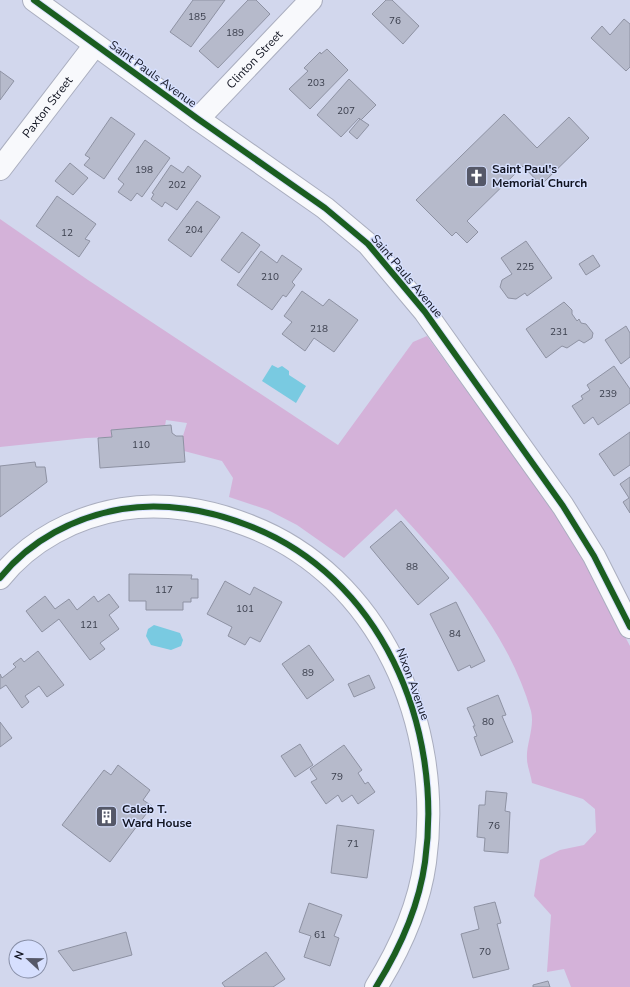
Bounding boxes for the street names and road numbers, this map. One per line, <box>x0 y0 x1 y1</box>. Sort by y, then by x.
street label: Clinton Street <box>223 26 287 92</box>
street label: Saint Pauls Avenue <box>106 37 200 111</box>
street label: Paxton Street <box>19 72 77 141</box>
street label: Saint Pauls Avenue <box>367 231 447 321</box>
street label: Nixon Avenue <box>393 646 433 722</box>

